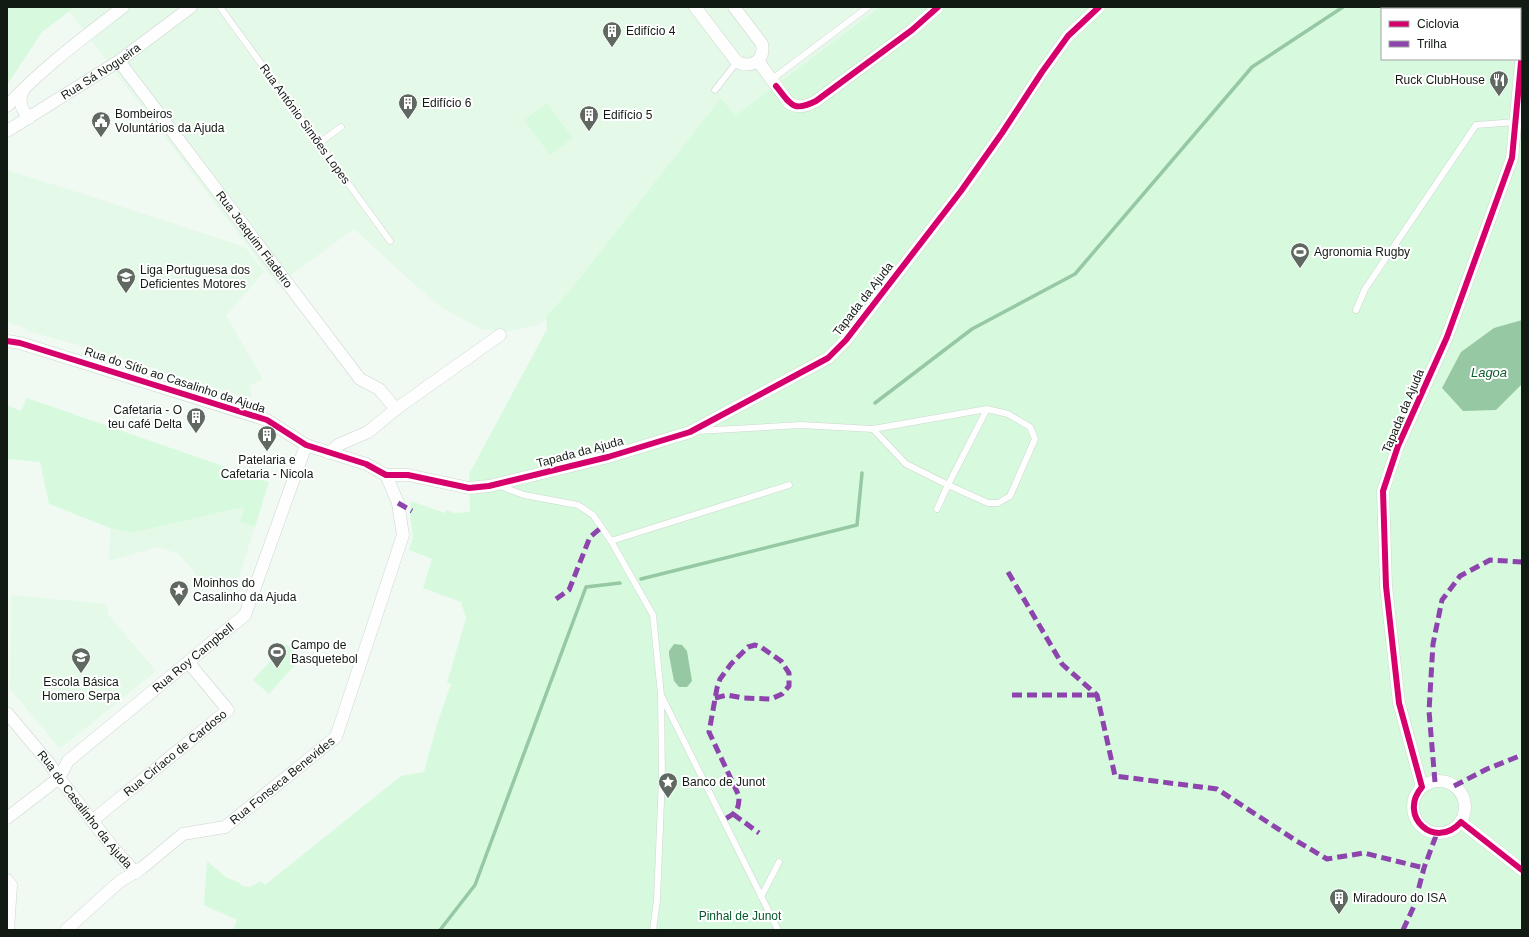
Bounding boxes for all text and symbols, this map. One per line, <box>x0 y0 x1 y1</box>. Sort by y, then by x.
legend <box>1381 8 1521 60</box>
text: Ciclovia <box>1417 17 1459 31</box>
building icon: Edifício 4 <box>601 20 623 48</box>
place label: Edifício 4 <box>626 24 676 38</box>
text: Trilha <box>1417 37 1447 51</box>
street label: Rua Sá Nogueira <box>58 40 143 103</box>
street label: Rua António Simões Lopes <box>257 61 353 187</box>
restaurant icon: Ruck ClubHouse <box>1488 69 1510 97</box>
place label: Ruck ClubHouse <box>1395 73 1485 87</box>
building icon: Edifício 6 <box>397 92 419 120</box>
place label: Edifício 6 <box>422 96 472 110</box>
building icon: Edifício 5 <box>578 104 600 132</box>
place label: Bombeiros Voluntários da Ajuda <box>115 107 225 135</box>
place label: Edifício 5 <box>603 108 653 122</box>
public building icon: Bombeiros Voluntários da Ajuda <box>90 110 112 138</box>
street label: Rua Joaquim Fiadeiro <box>213 188 296 291</box>
sports icon: Agronomia Rugby <box>1289 241 1311 269</box>
place label: Agronomia Rugby <box>1314 245 1410 259</box>
street label: Tapada da Ajuda <box>830 259 896 339</box>
place label: Liga Portuguesa dos Deficientes Motores <box>140 263 250 291</box>
school or university icon: Liga Portuguesa dos Deficientes Motores <box>115 266 137 294</box>
street label: Rua do Sítio ao Casalinho da Ajuda <box>83 344 268 416</box>
water label: Lagoa <box>1471 365 1507 380</box>
street label: Tapada da Ajuda <box>1379 367 1427 455</box>
place label: Cafetaria - O teu café Delta <box>108 403 182 431</box>
building icon: Cafetaria - O teu café Delta <box>185 406 207 434</box>
building icon: Patelaria e Cafetaria - Nicola <box>256 424 278 452</box>
street label: Tapada da Ajuda <box>535 434 625 470</box>
place label: Patelaria e Cafetaria - Nicola <box>221 453 314 481</box>
place label: Moinhos do Casalinho da Ajuda <box>193 576 297 604</box>
place icon: Moinhos do Casalinho da Ajuda <box>168 579 190 607</box>
street label: Rua Roy Campbell <box>150 620 236 695</box>
place label: Campo de Basquetebol <box>291 638 358 666</box>
sports icon: Campo de Basquetebol <box>266 641 288 669</box>
school or university icon: Escola Básica Homero Serpa <box>70 646 92 674</box>
place label: Escola Básica Homero Serpa <box>42 675 120 703</box>
street label: Rua Ciríaco de Cardoso <box>121 707 230 799</box>
street label: Rua Fonseca Benevides <box>227 734 338 827</box>
street label: Rua do Casalinho da Ajuda <box>35 748 135 871</box>
place icon: Banco de Junot <box>657 771 679 799</box>
place label: Banco de Junot <box>682 775 766 789</box>
building icon: Miradouro do ISA <box>1328 887 1350 915</box>
place label: Miradouro do ISA <box>1353 891 1446 905</box>
park label: Pinhal de Junot <box>699 909 782 923</box>

